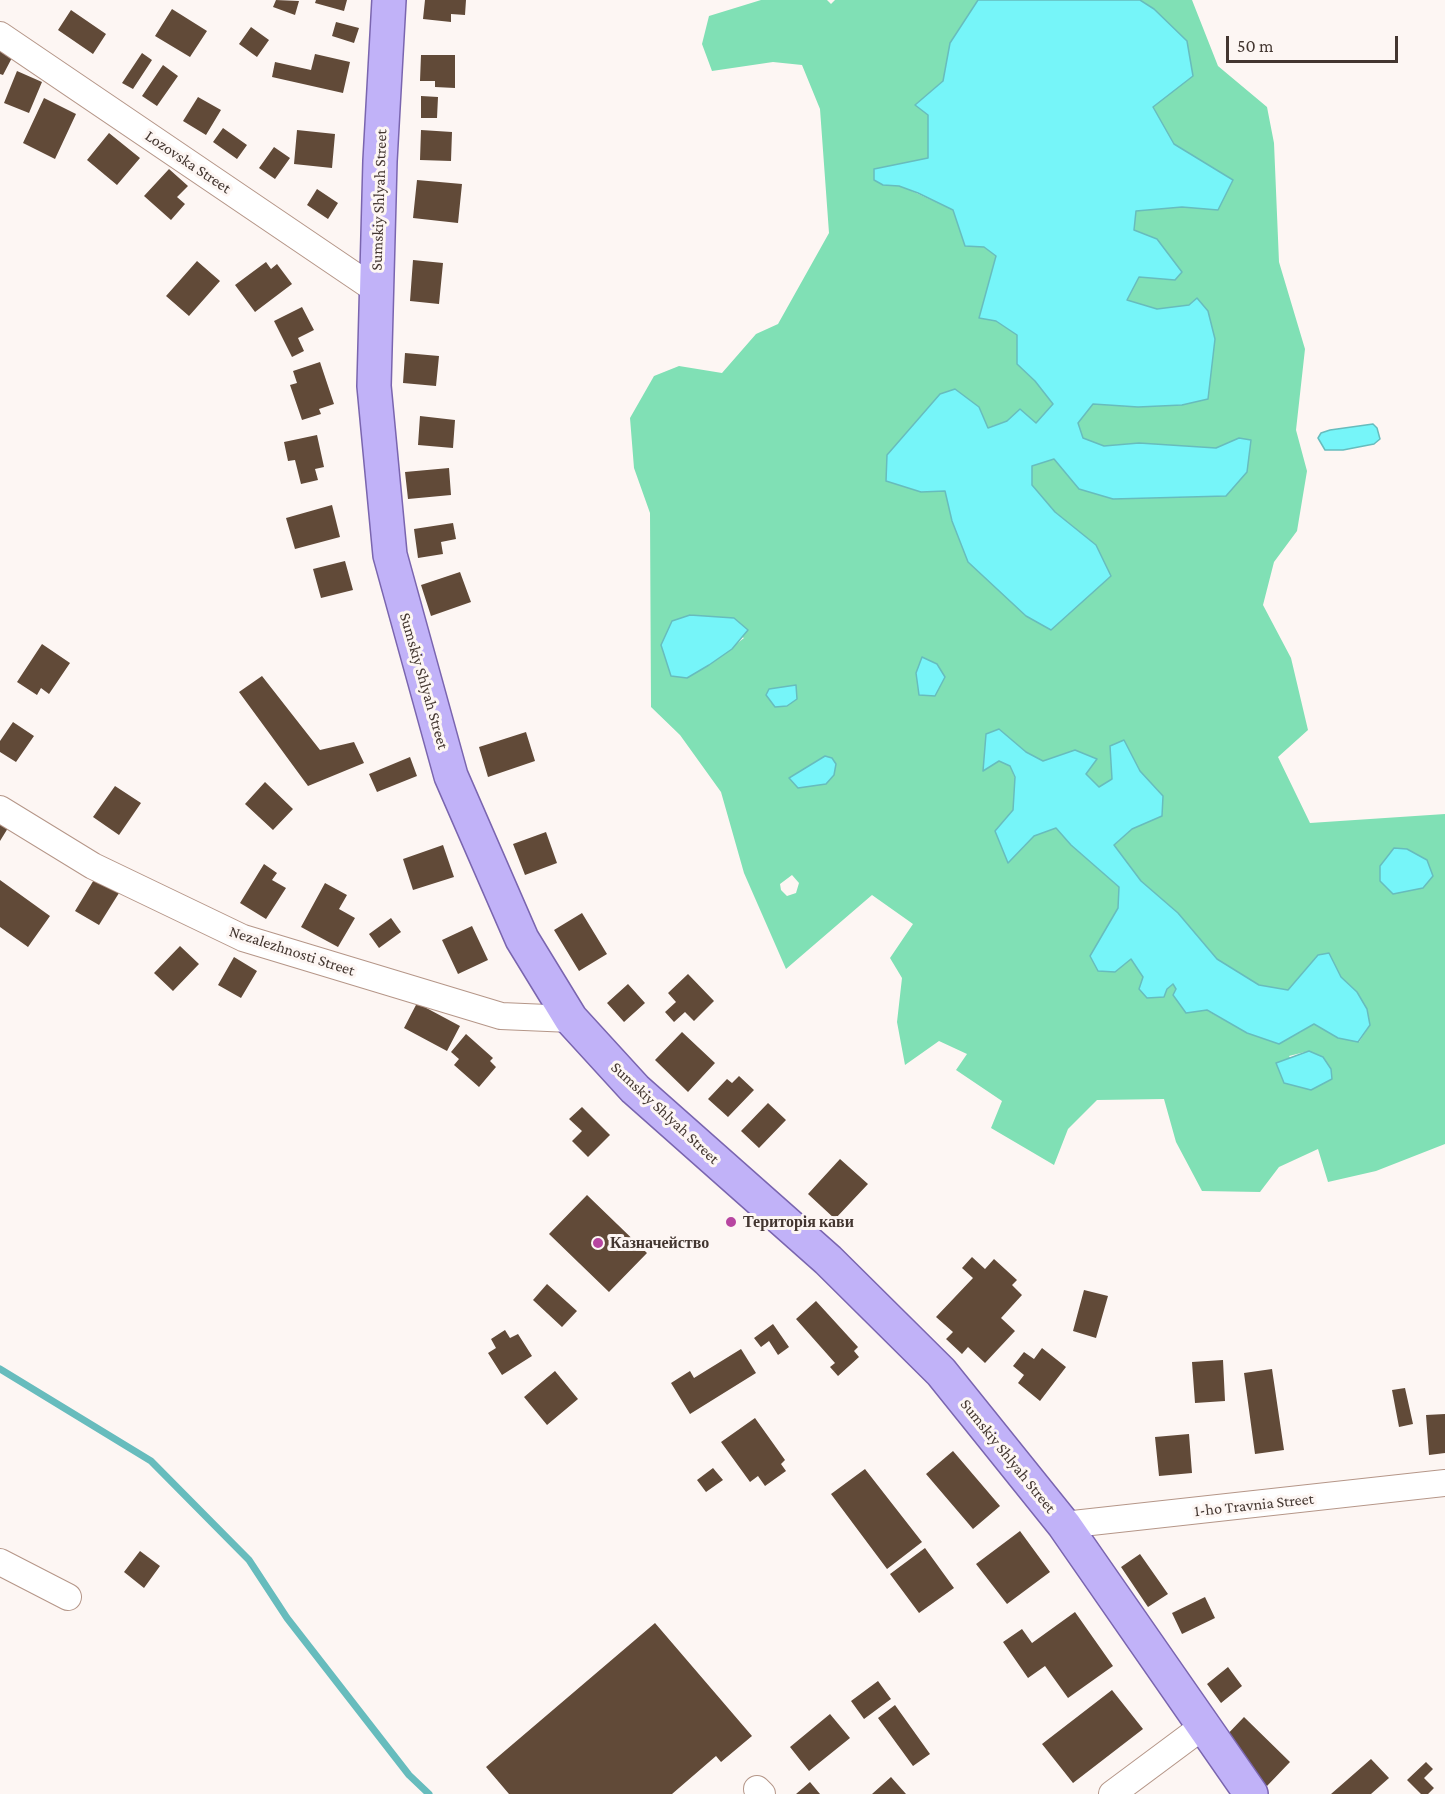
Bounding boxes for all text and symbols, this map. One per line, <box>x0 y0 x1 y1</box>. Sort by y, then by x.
scale bar <box>1229 24 1402 62</box>
text: 50 m <box>1237 36 1274 56</box>
street label: Lozovska Street <box>141 126 235 198</box>
street label: Sumskiy Shlyah Street <box>367 129 391 271</box>
street label: Sumskiy Shlyah Street <box>395 610 453 752</box>
street label: Nezalezhnosti Street <box>227 922 357 980</box>
street label: Sumskiy Shlyah Street <box>607 1058 723 1168</box>
place label: Територія кави <box>743 1212 854 1232</box>
marker: Територія кави <box>724 1215 738 1229</box>
place label: Казначейство <box>610 1233 709 1253</box>
marker: Казначейство <box>591 1236 605 1250</box>
street label: Sumskiy Shlyah Street <box>956 1395 1060 1517</box>
street label: 1-ho Travnia Street <box>1193 1489 1315 1521</box>

